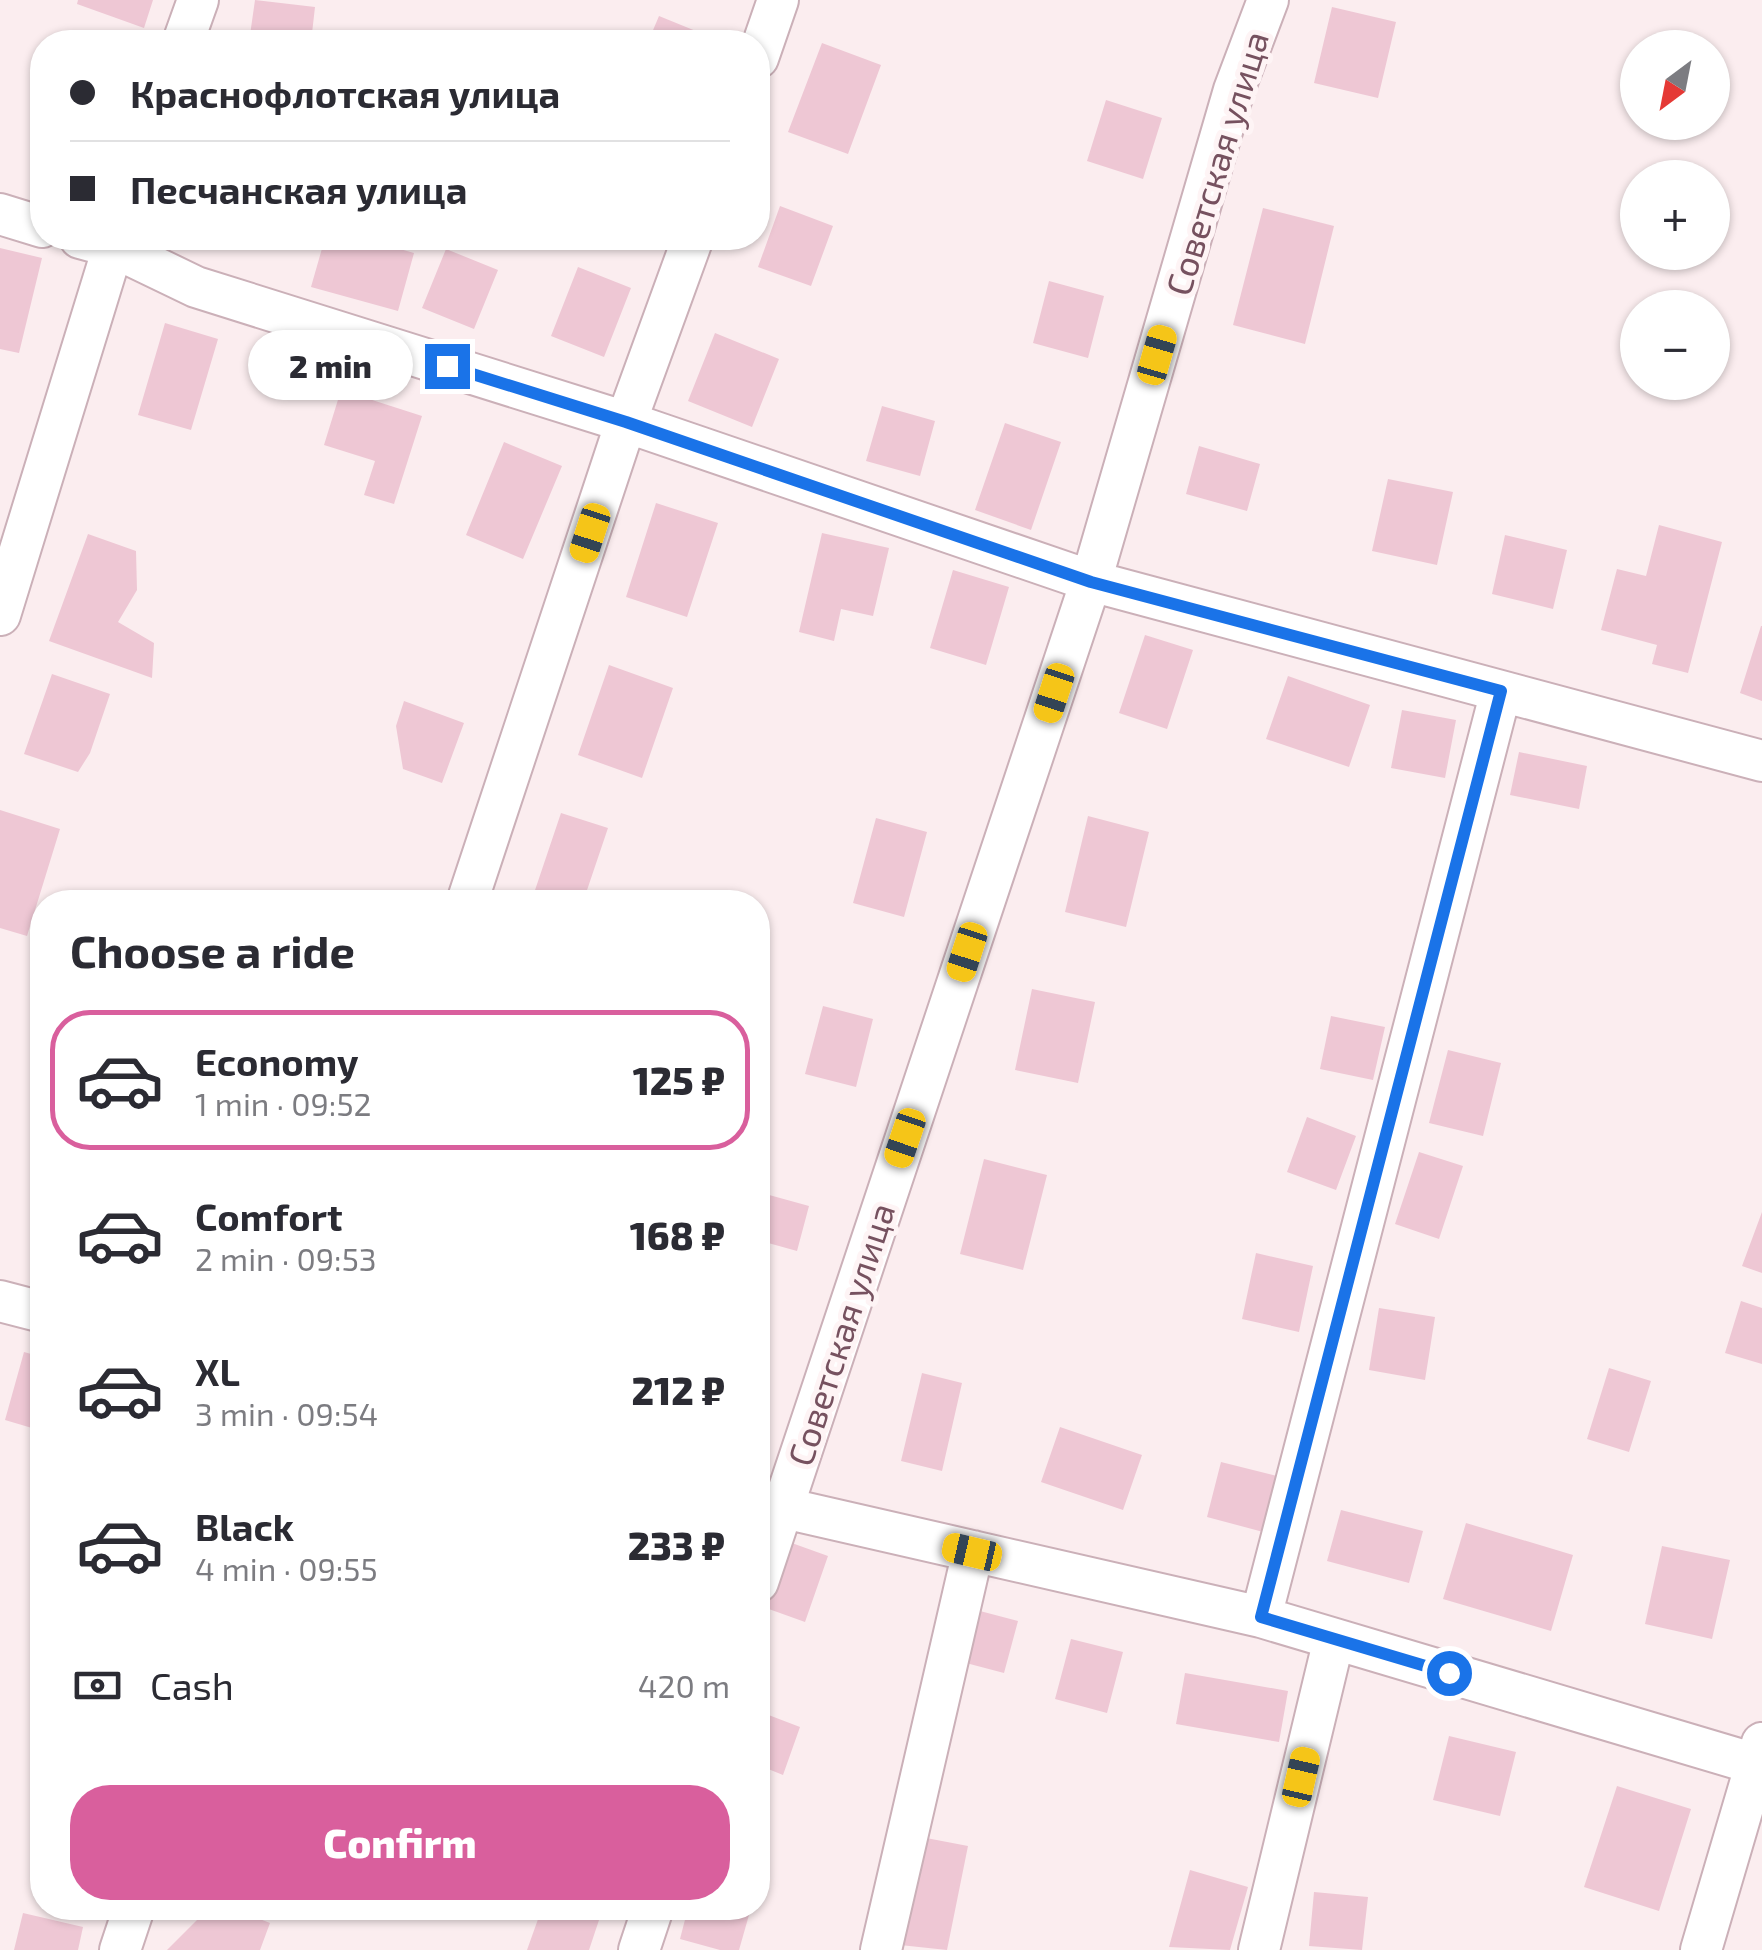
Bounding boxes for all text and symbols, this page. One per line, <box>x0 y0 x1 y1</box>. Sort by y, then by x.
street label: Советская улица <box>1156 26 1277 300</box>
north arrow <box>1620 30 1730 140</box>
map controls <box>1620 30 1730 400</box>
text: Краснофлотская улица <box>130 70 560 116</box>
button: + <box>1620 160 1730 270</box>
text: Песчанская улица <box>130 166 467 212</box>
button: − <box>1620 290 1730 400</box>
car <box>1134 322 1180 388</box>
callout: 2 min <box>247 331 412 401</box>
route end <box>425 344 470 389</box>
text: 2 min <box>289 346 372 384</box>
car <box>566 500 614 566</box>
car <box>1030 660 1078 726</box>
car <box>943 919 991 985</box>
text: Choose a ride <box>70 923 355 977</box>
icon: car <box>75 1035 165 1125</box>
text: Economy <box>195 1038 359 1084</box>
text: 125 ₽ <box>633 1057 725 1103</box>
text: 1 min · 09:52 <box>195 1084 372 1122</box>
car <box>881 1105 929 1171</box>
icon: car <box>75 1190 165 1280</box>
text: Comfort <box>195 1193 343 1239</box>
street label: Советская улица <box>778 1197 903 1471</box>
text: 168 ₽ <box>630 1212 725 1258</box>
text: 2 min · 09:53 <box>195 1239 377 1277</box>
icon: car <box>75 1345 165 1435</box>
text: XL <box>195 1348 240 1394</box>
text: 212 ₽ <box>632 1367 725 1413</box>
text: 3 min · 09:54 <box>195 1394 378 1432</box>
icon: car <box>75 1500 165 1590</box>
text: Black <box>195 1503 294 1549</box>
text: 233 ₽ <box>628 1522 725 1568</box>
car <box>939 1531 1005 1573</box>
text: 4 min · 09:55 <box>195 1549 378 1587</box>
route start <box>1427 1651 1472 1696</box>
icon: cash <box>70 1658 125 1713</box>
text: Cash <box>150 1662 234 1708</box>
text: 420 m <box>638 1666 730 1704</box>
car <box>1280 1744 1322 1810</box>
button: Confirm <box>70 1785 730 1900</box>

